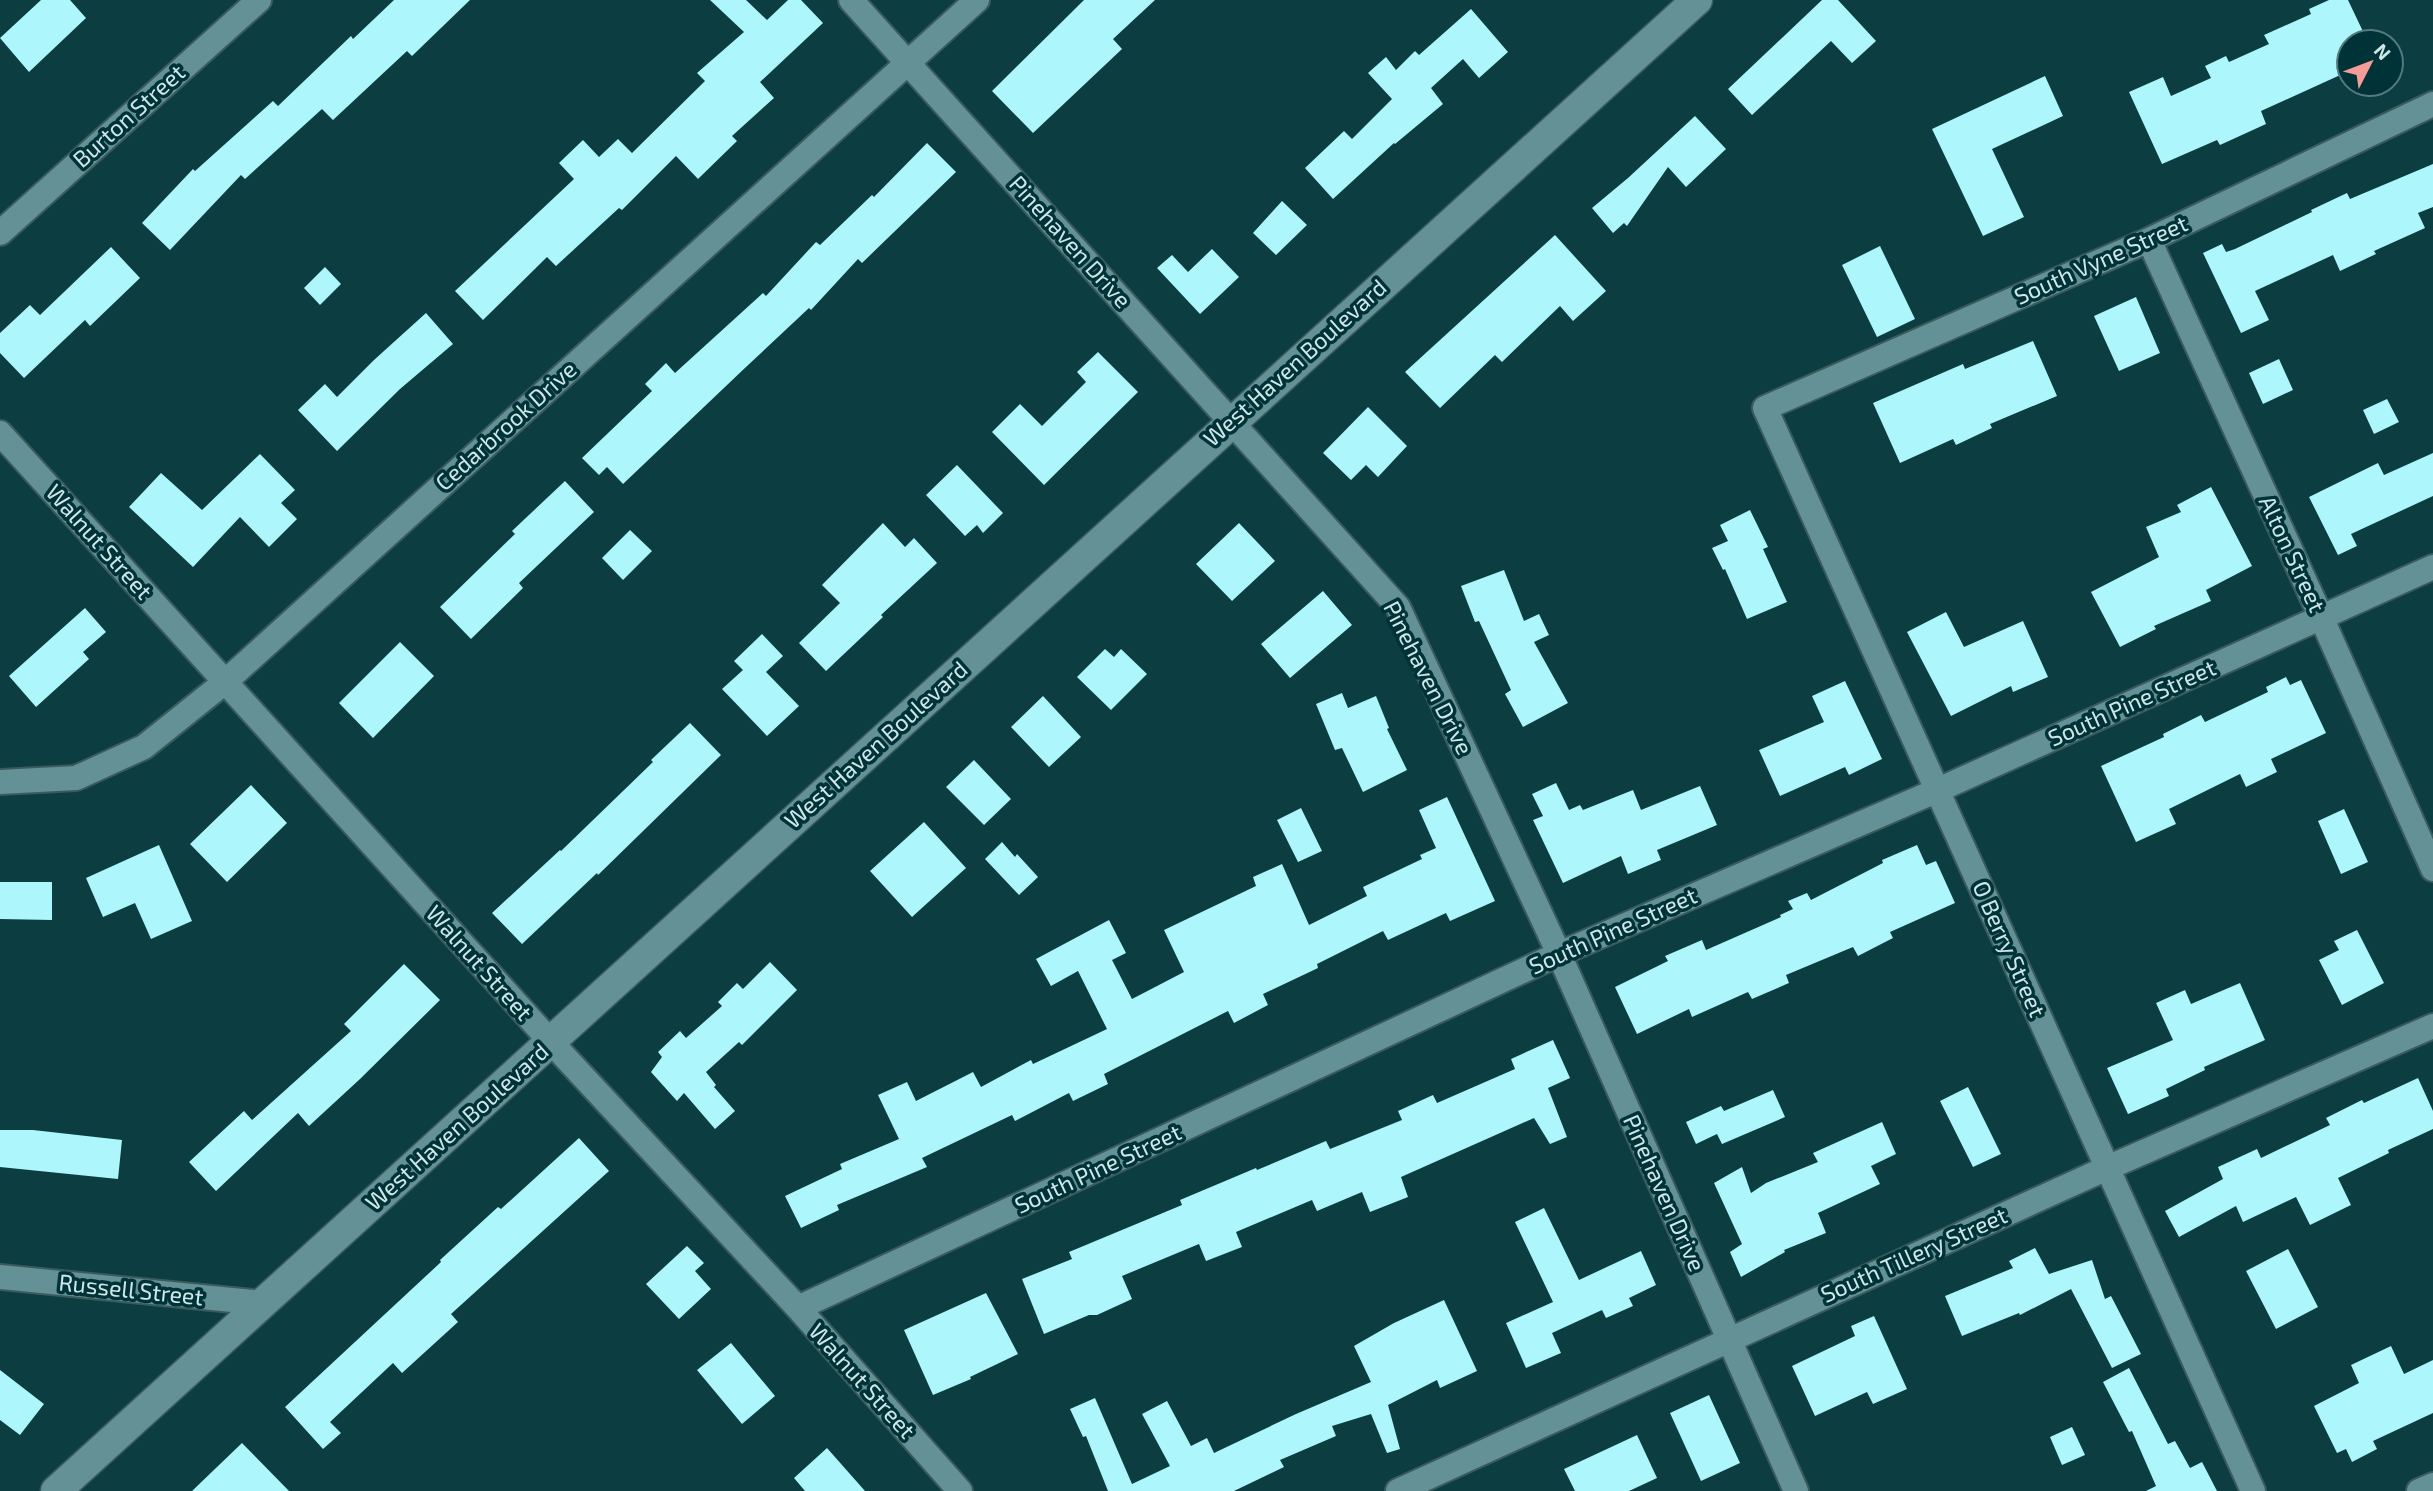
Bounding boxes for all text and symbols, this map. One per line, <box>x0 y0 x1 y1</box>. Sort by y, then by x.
north arrow <box>2335 28 2405 98</box>
text: N <box>2370 38 2396 64</box>
street label: Burton Street <box>67 58 190 173</box>
street label: Pinehaven Drive <box>1004 169 1138 313</box>
street label: South Vyne Street <box>2010 208 2192 310</box>
street label: West Haven Boulevard <box>1197 273 1392 452</box>
street label: Cedarbrook Drive <box>429 355 582 496</box>
street label: Walnut Street <box>41 478 159 605</box>
street label: Alton Street <box>2254 491 2332 616</box>
street label: Pinehaven Drive <box>1378 596 1480 759</box>
street label: South Pine Street <box>2044 653 2220 752</box>
street label: West Haven Boulevard <box>778 655 973 834</box>
street label: O Berry Street <box>1967 876 2053 1021</box>
street label: South Pine Street <box>1525 881 1701 980</box>
street label: Walnut Street <box>421 899 539 1026</box>
street label: West Haven Boulevard <box>359 1037 554 1216</box>
street label: Pinehaven Drive <box>1618 1110 1712 1275</box>
street label: South Pine Street <box>1010 1117 1185 1219</box>
street label: South Tillery Street <box>1816 1200 2011 1308</box>
street label: Russell Street <box>57 1267 205 1311</box>
street label: Walnut Street <box>804 1317 922 1444</box>

